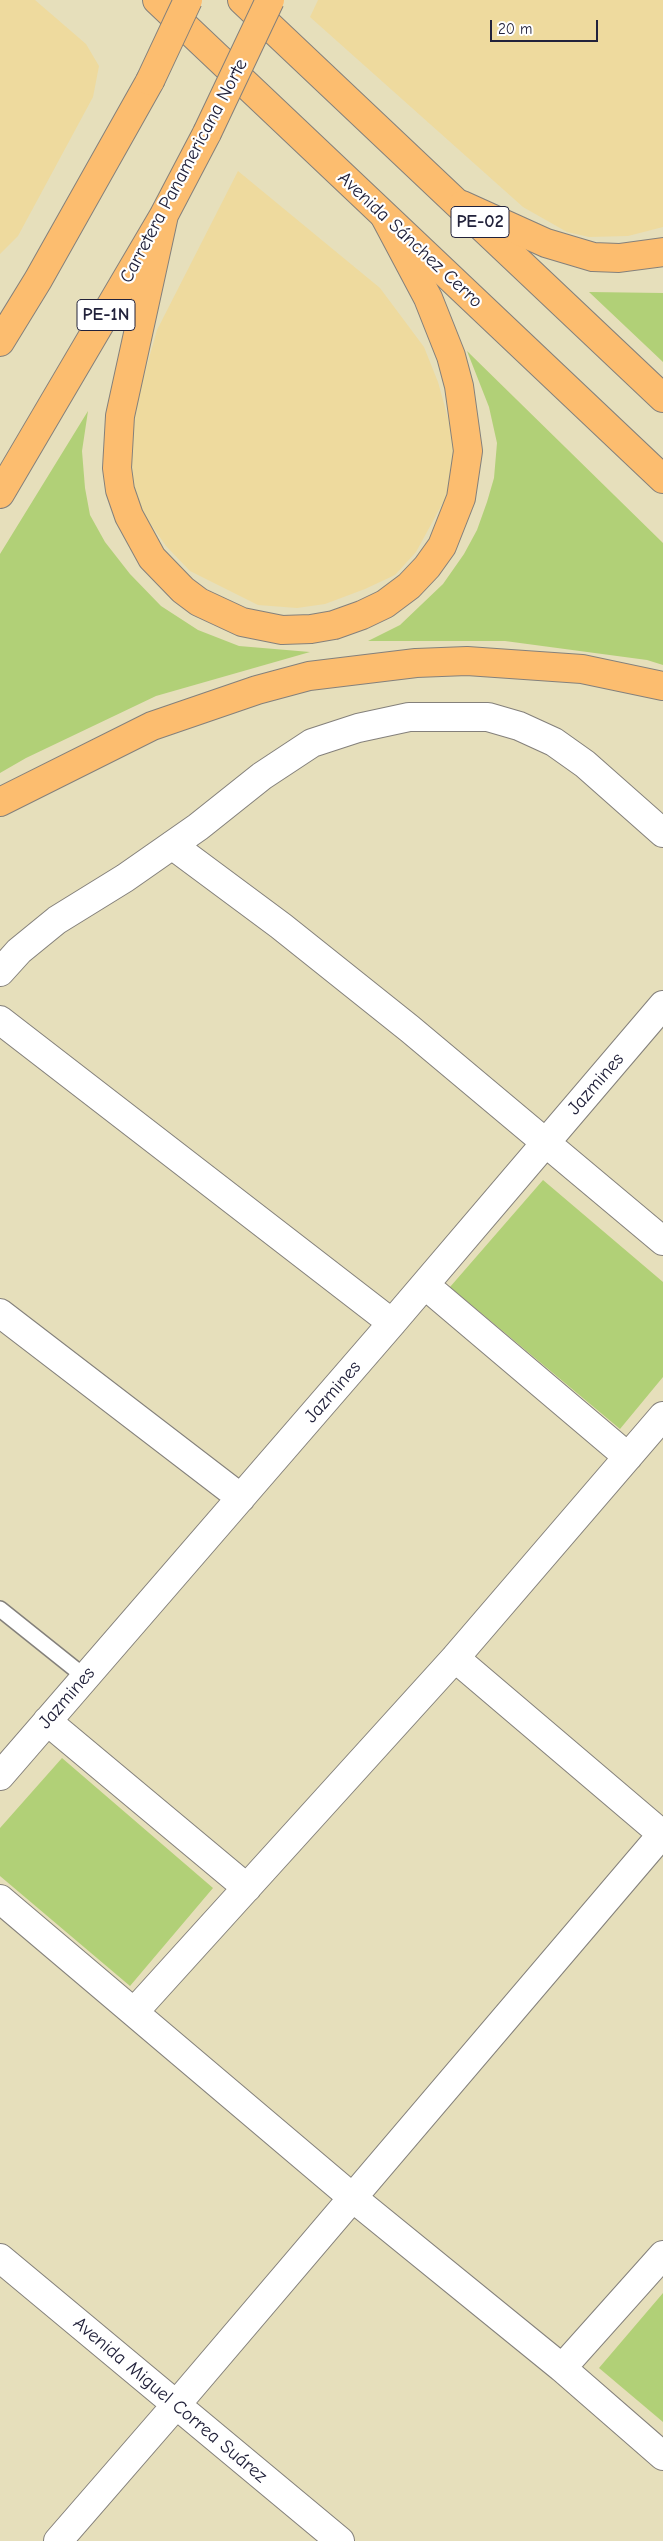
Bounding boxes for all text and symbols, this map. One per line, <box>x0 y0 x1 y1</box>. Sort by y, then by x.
scale bar <box>493 10 600 42</box>
text: 20 m <box>498 20 532 38</box>
street label: Carretera Panamericana Norte <box>115 55 253 287</box>
street label: Avenida Sánchez Cerro <box>333 167 487 313</box>
road number: PE-02 <box>451 206 509 238</box>
road number: PE-1N <box>77 300 135 330</box>
street label: Jazmines <box>563 1048 629 1120</box>
street label: Jazmines <box>300 1356 366 1428</box>
street label: Jazmines <box>34 1662 100 1734</box>
street label: Avenida Miguel Correa Suárez <box>68 2312 272 2488</box>

